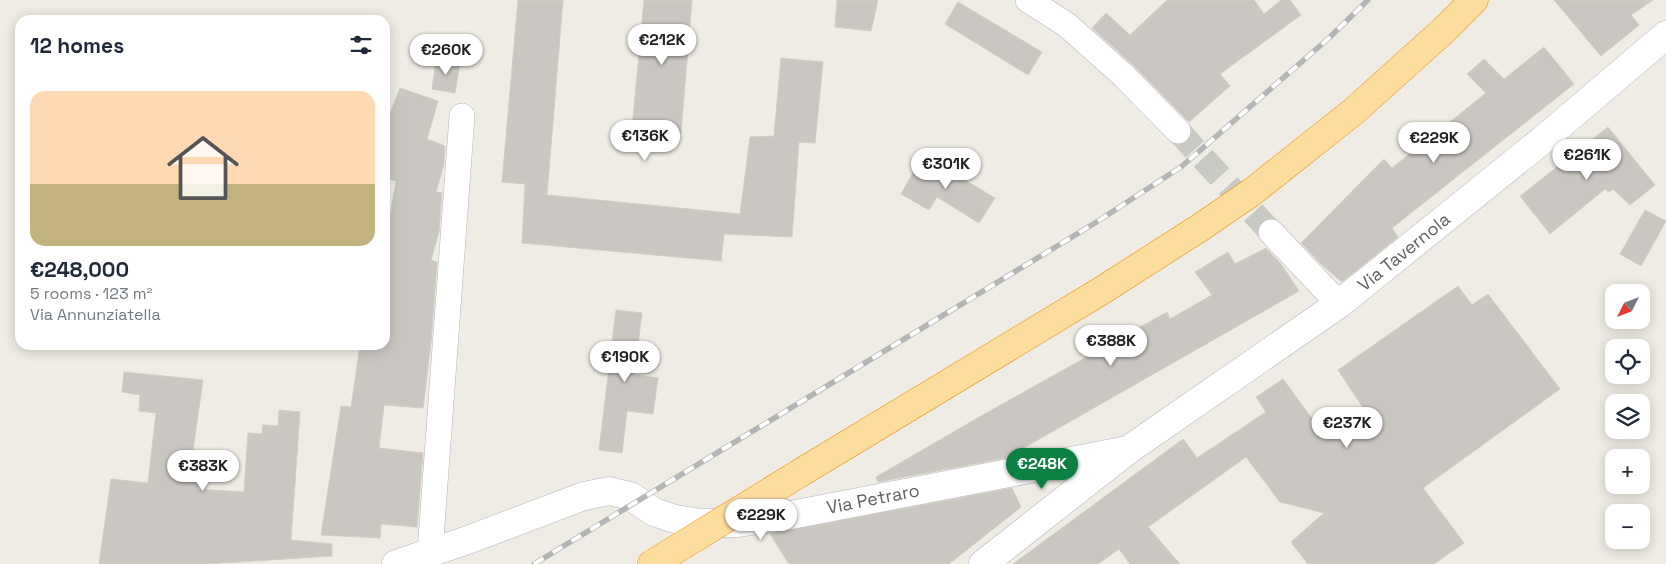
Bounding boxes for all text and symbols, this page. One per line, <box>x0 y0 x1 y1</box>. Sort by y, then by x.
pin: €212K <box>627 23 697 66</box>
text: €212K <box>638 29 686 50</box>
icon: filters <box>347 31 375 59</box>
text: 12 homes <box>30 32 124 59</box>
pin: €260K <box>411 34 481 76</box>
text: €260K <box>421 39 471 60</box>
pin: €136K <box>610 120 680 162</box>
pin: €229K <box>1399 121 1469 164</box>
icon: home <box>158 123 248 213</box>
text: €136K <box>621 125 669 146</box>
text: €229K <box>1409 127 1459 148</box>
pin: €261K <box>1552 138 1622 181</box>
text: €261K <box>1563 144 1611 165</box>
pin: €301K <box>911 148 981 190</box>
text: €301K <box>922 153 970 174</box>
street label: Via Tavernola <box>1353 207 1455 296</box>
text: €248,000 <box>30 256 129 283</box>
text: 5 rooms · 123 m² <box>30 283 152 304</box>
north arrow <box>1605 284 1650 329</box>
map controls <box>1605 284 1650 549</box>
text: Via Annunziatella <box>30 304 161 325</box>
pin: €388K <box>1076 324 1146 367</box>
text: €388K <box>1086 330 1136 351</box>
button: locate <box>1605 339 1650 384</box>
pin: €190K <box>590 340 660 383</box>
text: €190K <box>601 346 649 367</box>
button: layers <box>1605 394 1650 439</box>
pin: €237K <box>1312 406 1382 449</box>
text: €237K <box>1323 412 1371 433</box>
pin: €248K <box>1007 448 1077 490</box>
button: + <box>1605 449 1650 494</box>
pin: €383K <box>168 450 238 492</box>
text: €248K <box>1017 453 1067 474</box>
text: €383K <box>178 455 228 476</box>
street label: Via Petraro <box>825 478 921 519</box>
pin: €229K <box>726 498 796 541</box>
text: €229K <box>736 504 786 525</box>
button: − <box>1605 504 1650 549</box>

